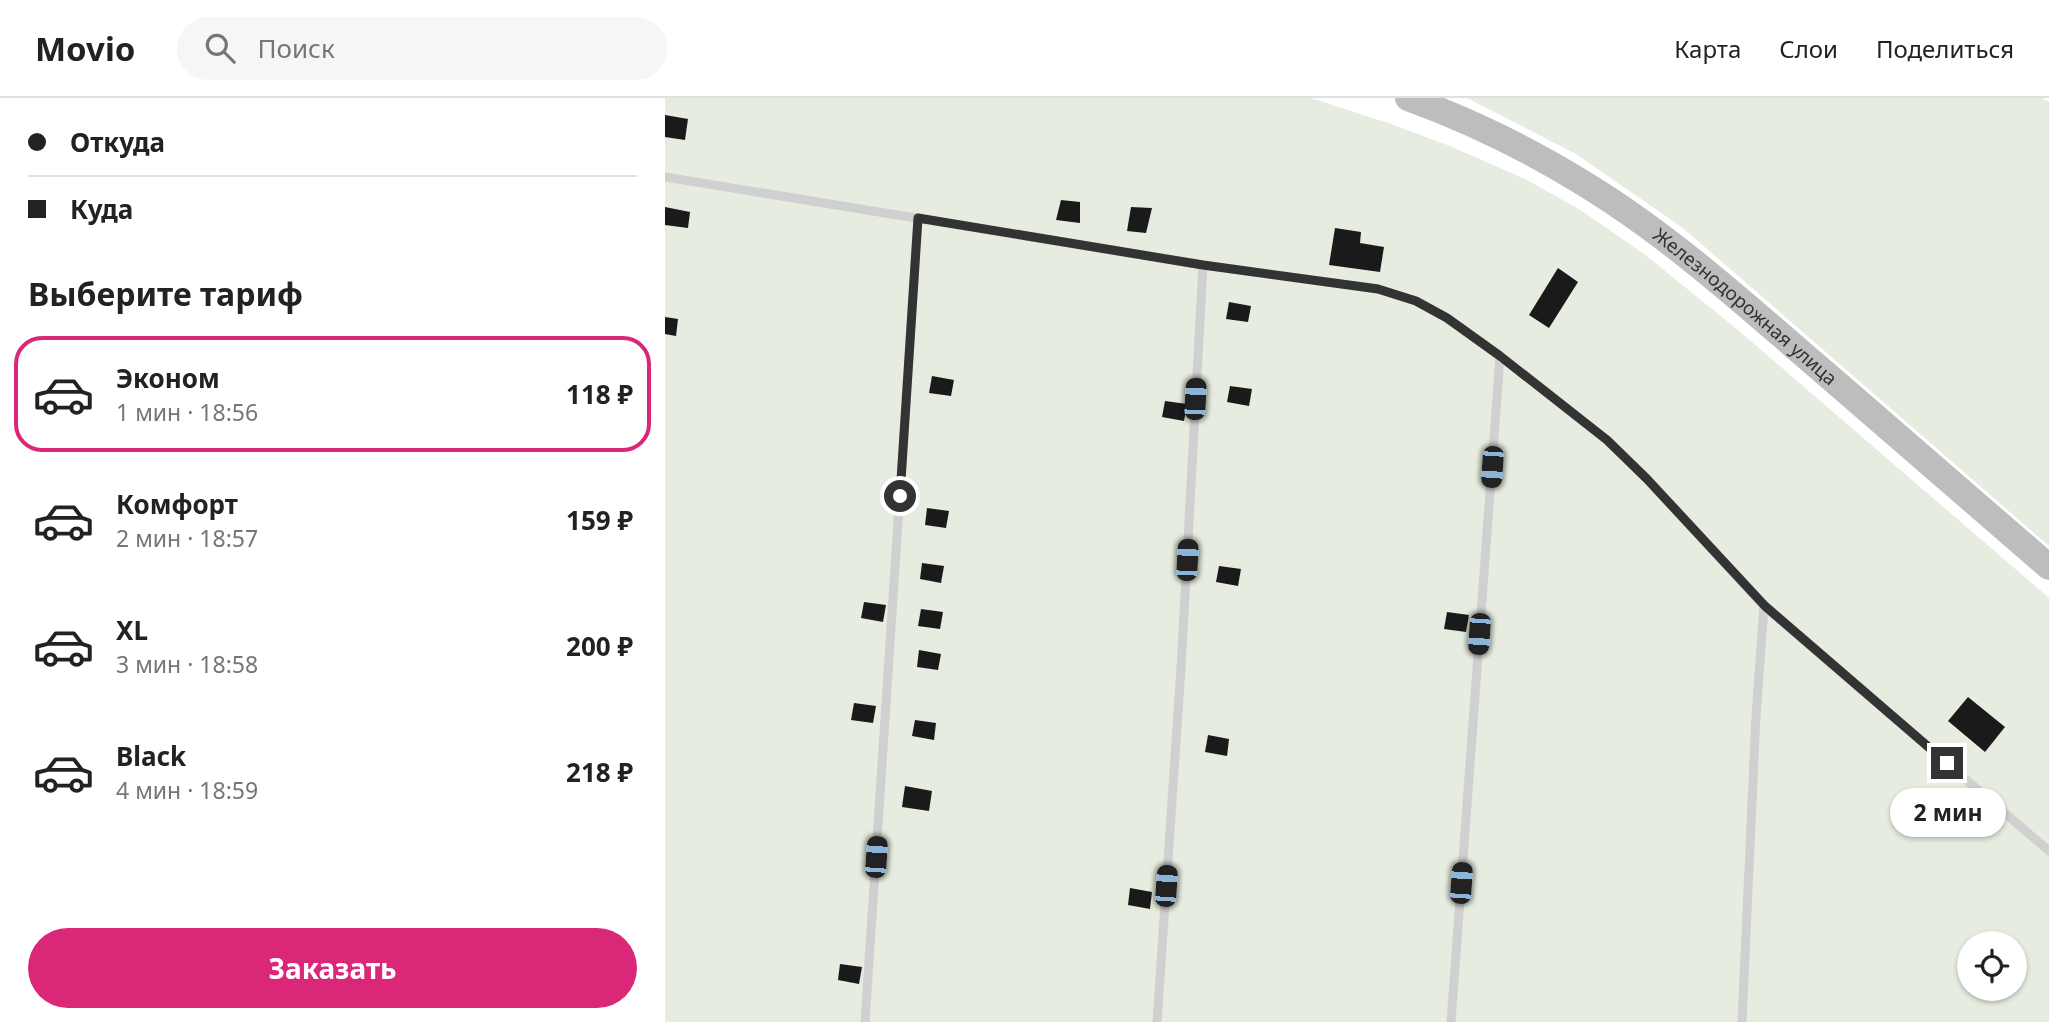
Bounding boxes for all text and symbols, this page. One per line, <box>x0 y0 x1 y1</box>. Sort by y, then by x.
search box <box>177 17 667 80</box>
text: Movio <box>35 26 135 71</box>
icon: search <box>201 29 239 67</box>
text: Поиск <box>257 30 335 66</box>
text: Карта <box>1674 32 1741 65</box>
text: Слои <box>1779 32 1838 65</box>
text: Поделиться <box>1876 32 2014 65</box>
text: Откуда <box>70 124 165 160</box>
text: Куда <box>70 191 133 227</box>
street label: Железнодорожная улица <box>1648 222 1843 391</box>
text: Выберите тариф <box>28 272 303 315</box>
text: Эконом <box>116 360 220 396</box>
icon: car <box>32 363 95 426</box>
text: 118 ₽ <box>566 376 633 412</box>
car <box>1184 377 1207 421</box>
text: 1 мин · 18:56 <box>116 396 258 428</box>
car <box>1481 445 1504 489</box>
route start <box>884 480 916 512</box>
text: Комфорт <box>116 486 238 522</box>
icon: car <box>32 489 95 552</box>
text: 159 ₽ <box>566 502 633 538</box>
text: 2 мин · 18:57 <box>116 522 258 554</box>
car <box>1176 538 1199 582</box>
text: XL <box>116 612 148 648</box>
car <box>1468 612 1491 656</box>
icon: car <box>32 615 95 678</box>
text: 200 ₽ <box>566 628 633 664</box>
text: 3 мин · 18:58 <box>116 648 258 680</box>
text: Black <box>116 738 186 774</box>
icon: car <box>32 741 95 804</box>
route end <box>1931 747 1963 779</box>
text: 218 ₽ <box>566 754 633 790</box>
text: 4 мин · 18:59 <box>116 774 258 806</box>
callout: 2 мин <box>1889 788 2005 836</box>
text: 2 мин <box>1914 796 1982 828</box>
car <box>865 835 888 879</box>
car <box>1450 861 1473 905</box>
car <box>1155 864 1178 908</box>
button: Заказать <box>28 928 637 1008</box>
map controls <box>1957 931 2027 1001</box>
button: locate <box>1957 931 2027 1001</box>

